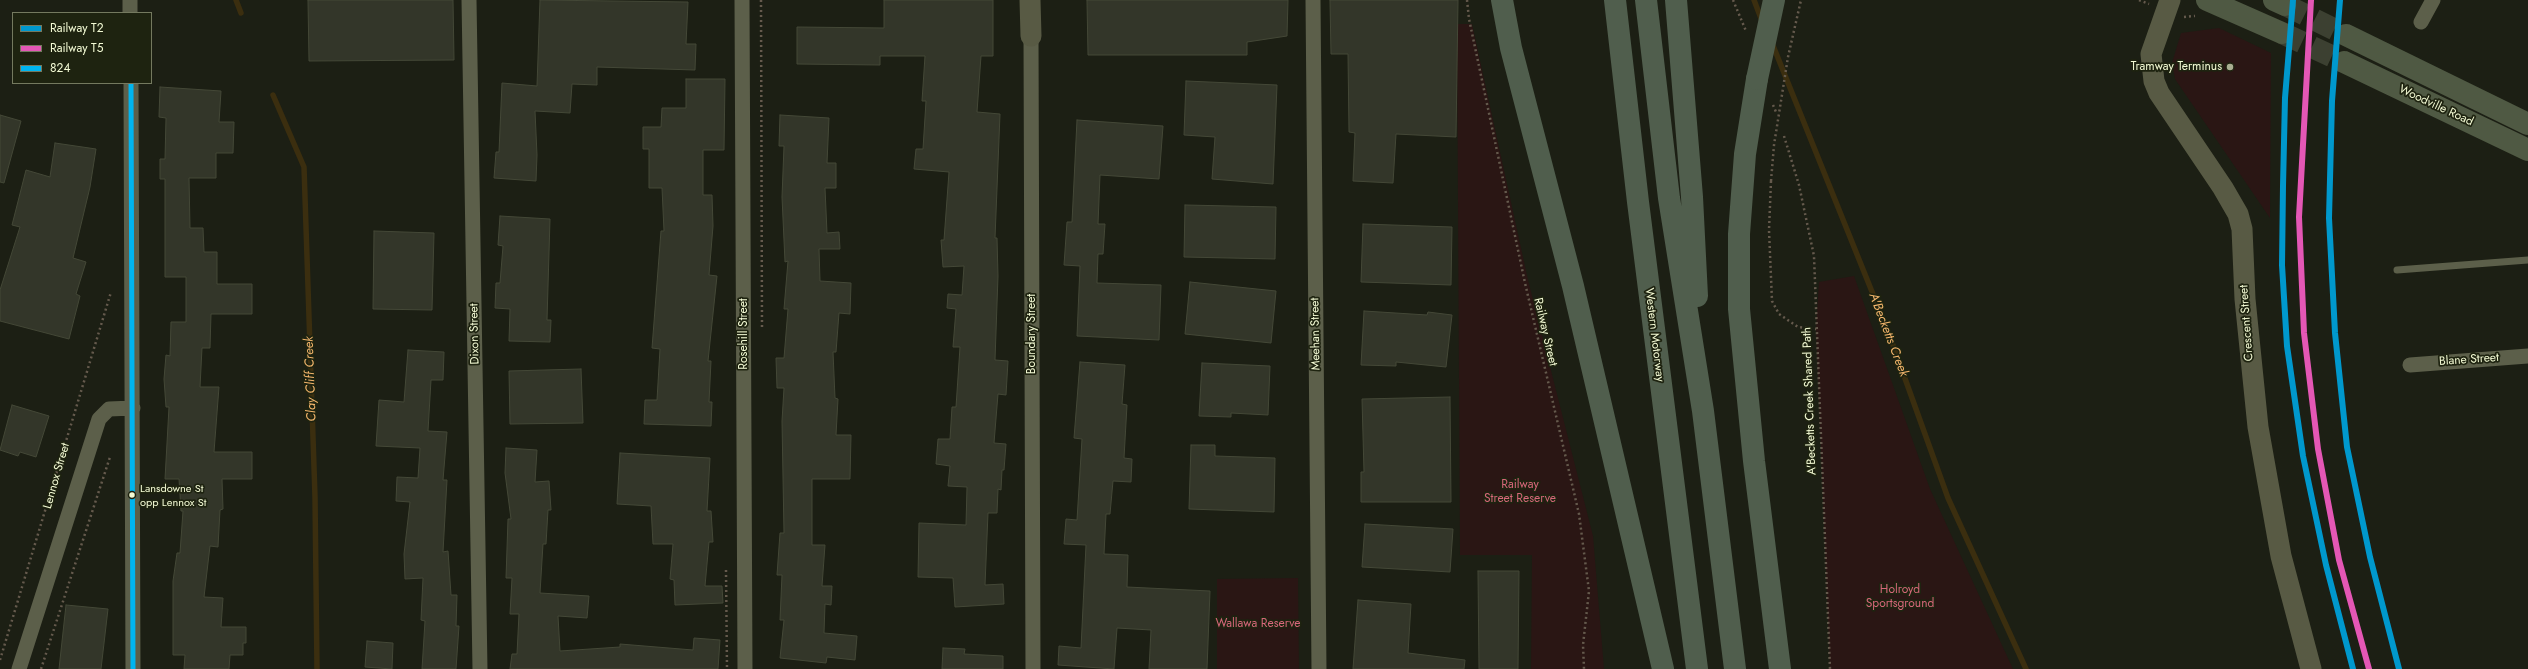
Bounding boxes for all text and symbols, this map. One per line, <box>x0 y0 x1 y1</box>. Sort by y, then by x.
legend <box>12 12 152 84</box>
text: Railway T2 <box>50 19 104 37</box>
text: Railway T5 <box>50 39 103 57</box>
text: 824 <box>50 59 70 77</box>
place label: Tramway Terminus <box>2131 60 2222 74</box>
marker: Tramway Terminus <box>2225 62 2235 72</box>
street label: Woodville Road <box>2397 82 2475 130</box>
street label: Crescent Street <box>2237 284 2257 362</box>
street label: Western Motorway <box>1641 287 1667 383</box>
water label: A'Becketts Creek <box>1865 291 1911 379</box>
street label: Boundary Street <box>1025 294 1039 374</box>
street label: Railway Street <box>1530 296 1560 368</box>
street label: Rosehill Street <box>737 298 751 370</box>
street label: Meehan Street <box>1308 298 1324 370</box>
street label: Dixon Street <box>467 303 483 365</box>
street label: A'Becketts Creek Shared Path <box>1800 327 1820 475</box>
water label: Clay Cliff Creek <box>302 336 320 422</box>
street label: Blane Street <box>2439 351 2499 369</box>
street label: Lennox Street <box>41 441 73 511</box>
park label: Railway Street Reserve <box>1484 478 1556 506</box>
place label: Lansdowne St opp Lennox St <box>140 482 206 508</box>
marker: Lansdowne St opp Lennox St <box>127 490 137 500</box>
park label: Holroyd Sportsground <box>1866 583 1934 611</box>
park label: Wallawa Reserve <box>1216 617 1300 631</box>

